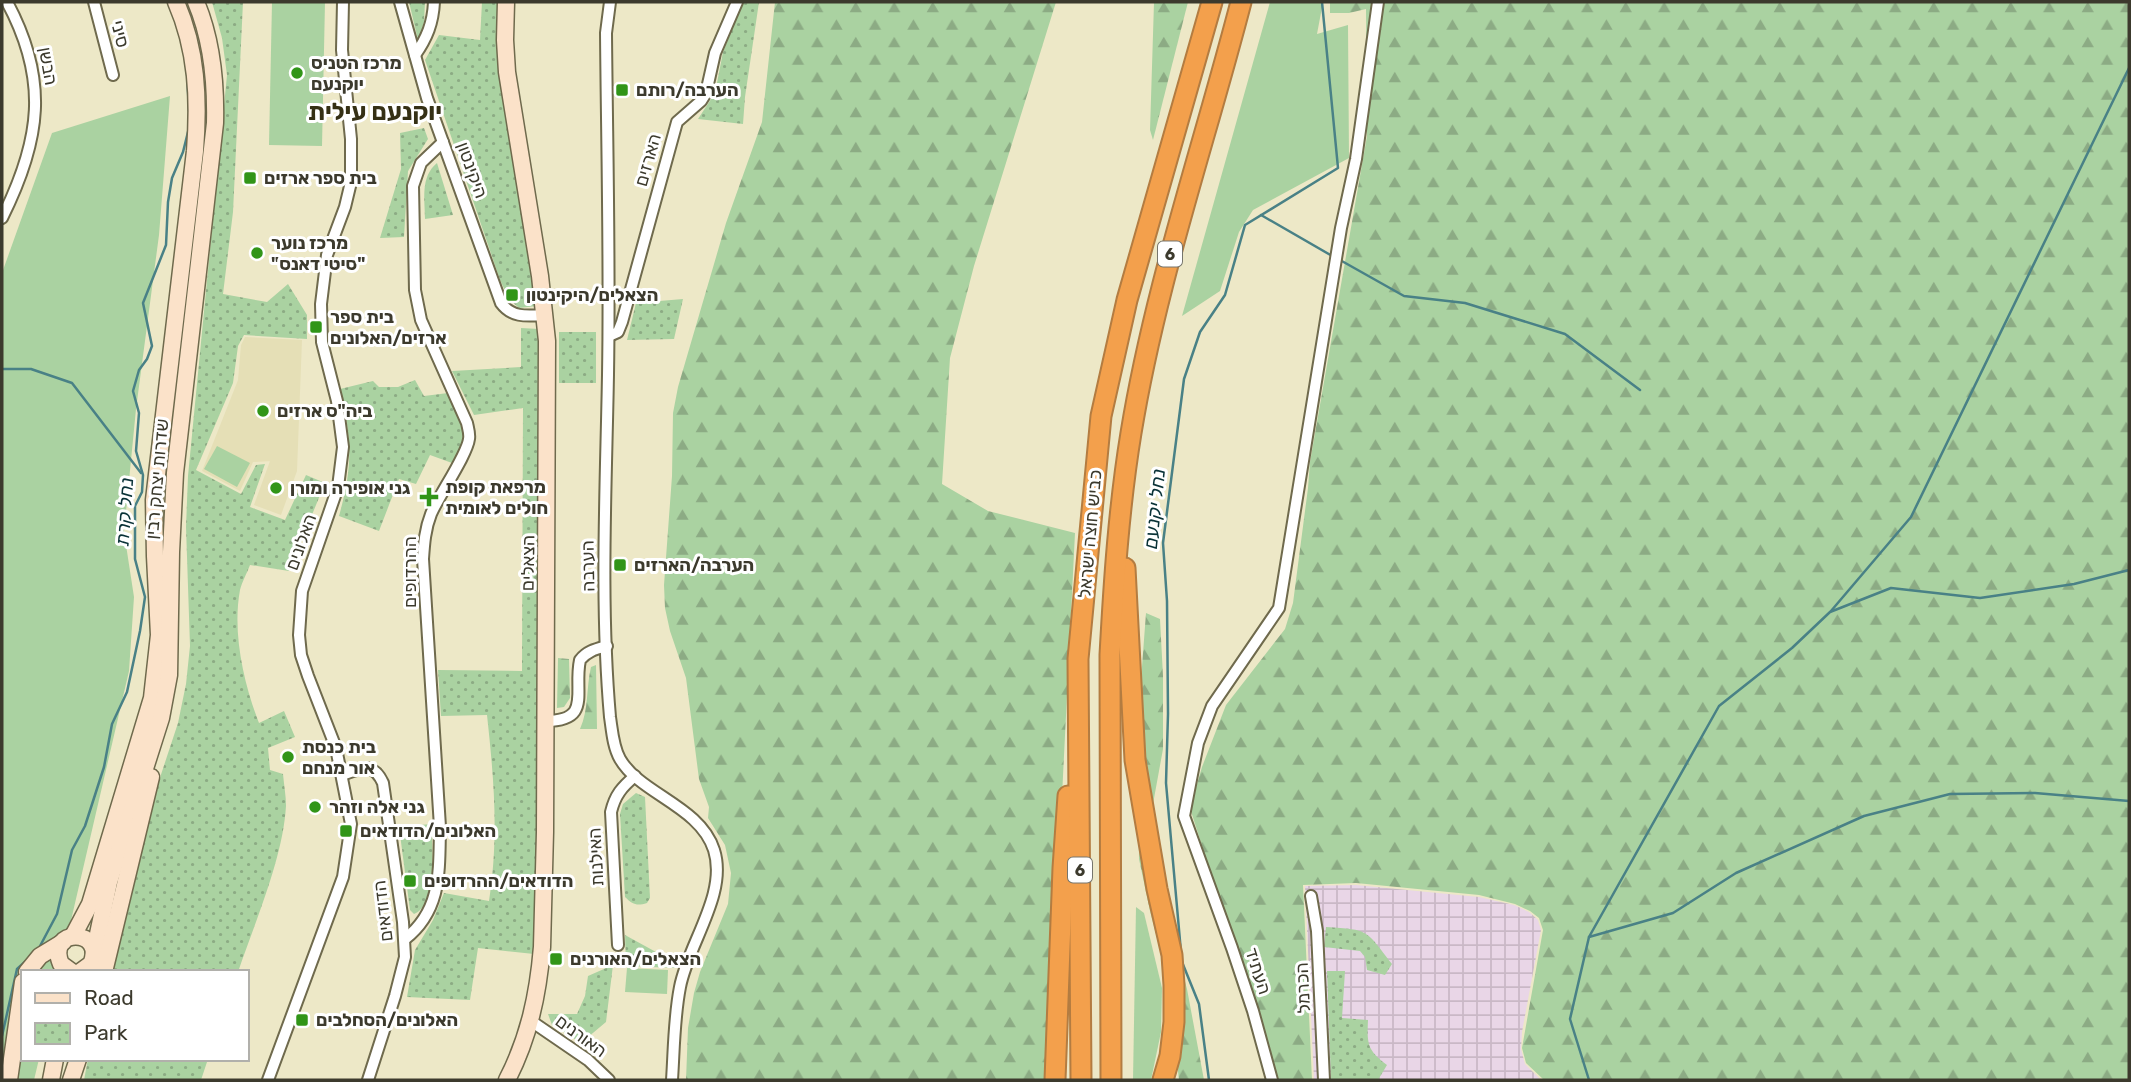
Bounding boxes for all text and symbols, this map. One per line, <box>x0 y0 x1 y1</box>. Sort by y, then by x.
street label: סיני <box>106 18 134 50</box>
street label: הבשן <box>34 45 62 87</box>
place label: מרכז הטניס יוקנעם <box>311 52 402 95</box>
marker: מרכז הטניס יוקנעם <box>289 65 305 81</box>
place label: הערבה/רותם <box>636 79 739 101</box>
marker: הערבה/רותם <box>614 82 630 98</box>
district label: יוקנעם עילית <box>308 98 442 126</box>
street label: הארזים <box>630 131 666 189</box>
street label: היקינטון <box>452 139 492 201</box>
place label: בית ספר ארזים <box>264 167 377 189</box>
marker: בית ספר ארזים <box>242 170 258 186</box>
place label: מרכז נוער "סיטי דאנס" <box>271 232 365 275</box>
road number: 6 <box>1158 242 1182 266</box>
marker: מרכז נוער "סיטי דאנס" <box>249 245 265 261</box>
place label: הצאלים/היקינטון <box>526 284 658 306</box>
marker: הצאלים/היקינטון <box>504 287 520 303</box>
place label: בית ספר ארזים/האלונים <box>330 306 447 349</box>
marker: בית ספר ארזים/האלונים <box>308 319 324 335</box>
place label: ביה"ס ארזים <box>277 400 373 422</box>
marker: ביה"ס ארזים <box>255 403 271 419</box>
street label: שדרות יצחק רבין <box>141 418 173 540</box>
water label: נחל יקנעם <box>1139 468 1170 550</box>
street label: כביש חוצה ישראל <box>1073 469 1107 599</box>
place label: מרפאת קופת חולים לאומית <box>445 476 548 519</box>
water label: נחל קרת <box>111 477 138 547</box>
place label: גני אופירה ומורן <box>290 477 411 499</box>
marker: גני אופירה ומורן <box>268 480 284 496</box>
marker: מרפאת קופת חולים לאומית <box>419 487 439 507</box>
street label: האלונים <box>281 511 321 573</box>
street label: הצאלים <box>517 535 539 591</box>
street label: ההרדופים <box>399 536 421 608</box>
street label: הערבה <box>577 540 599 592</box>
place label: הערבה/הארזים <box>634 554 754 576</box>
marker: הערבה/הארזים <box>612 557 628 573</box>
place label: בית כנסת אור מנחם <box>302 736 376 779</box>
marker: בית כנסת אור מנחם <box>280 749 296 765</box>
place label: גני אלה וזהר <box>329 796 425 818</box>
marker: גני אלה וזהר <box>307 799 323 815</box>
place label: האלונים/הדודאים <box>360 820 496 842</box>
marker: האלונים/הדודאים <box>338 823 354 839</box>
street label: האילנות <box>583 827 609 887</box>
road number: 6 <box>1068 858 1092 883</box>
place label: הדודאים/ההרדופים <box>424 870 573 892</box>
marker: הדודאים/ההרדופים <box>402 873 418 889</box>
street label: הדודאים <box>368 879 398 943</box>
street label: העתיד <box>1240 945 1276 997</box>
place label: הצאלים/האורנים <box>570 948 701 970</box>
marker: הצאלים/האורנים <box>548 951 564 967</box>
street label: הכרמל <box>1291 962 1315 1014</box>
legend <box>21 970 248 1061</box>
text: Road <box>84 985 134 1010</box>
place label: האלונים/הסחלבים <box>316 1009 458 1031</box>
street label: האורנים <box>551 1010 611 1062</box>
marker: האלונים/הסחלבים <box>294 1012 310 1028</box>
text: Park <box>84 1020 128 1045</box>

